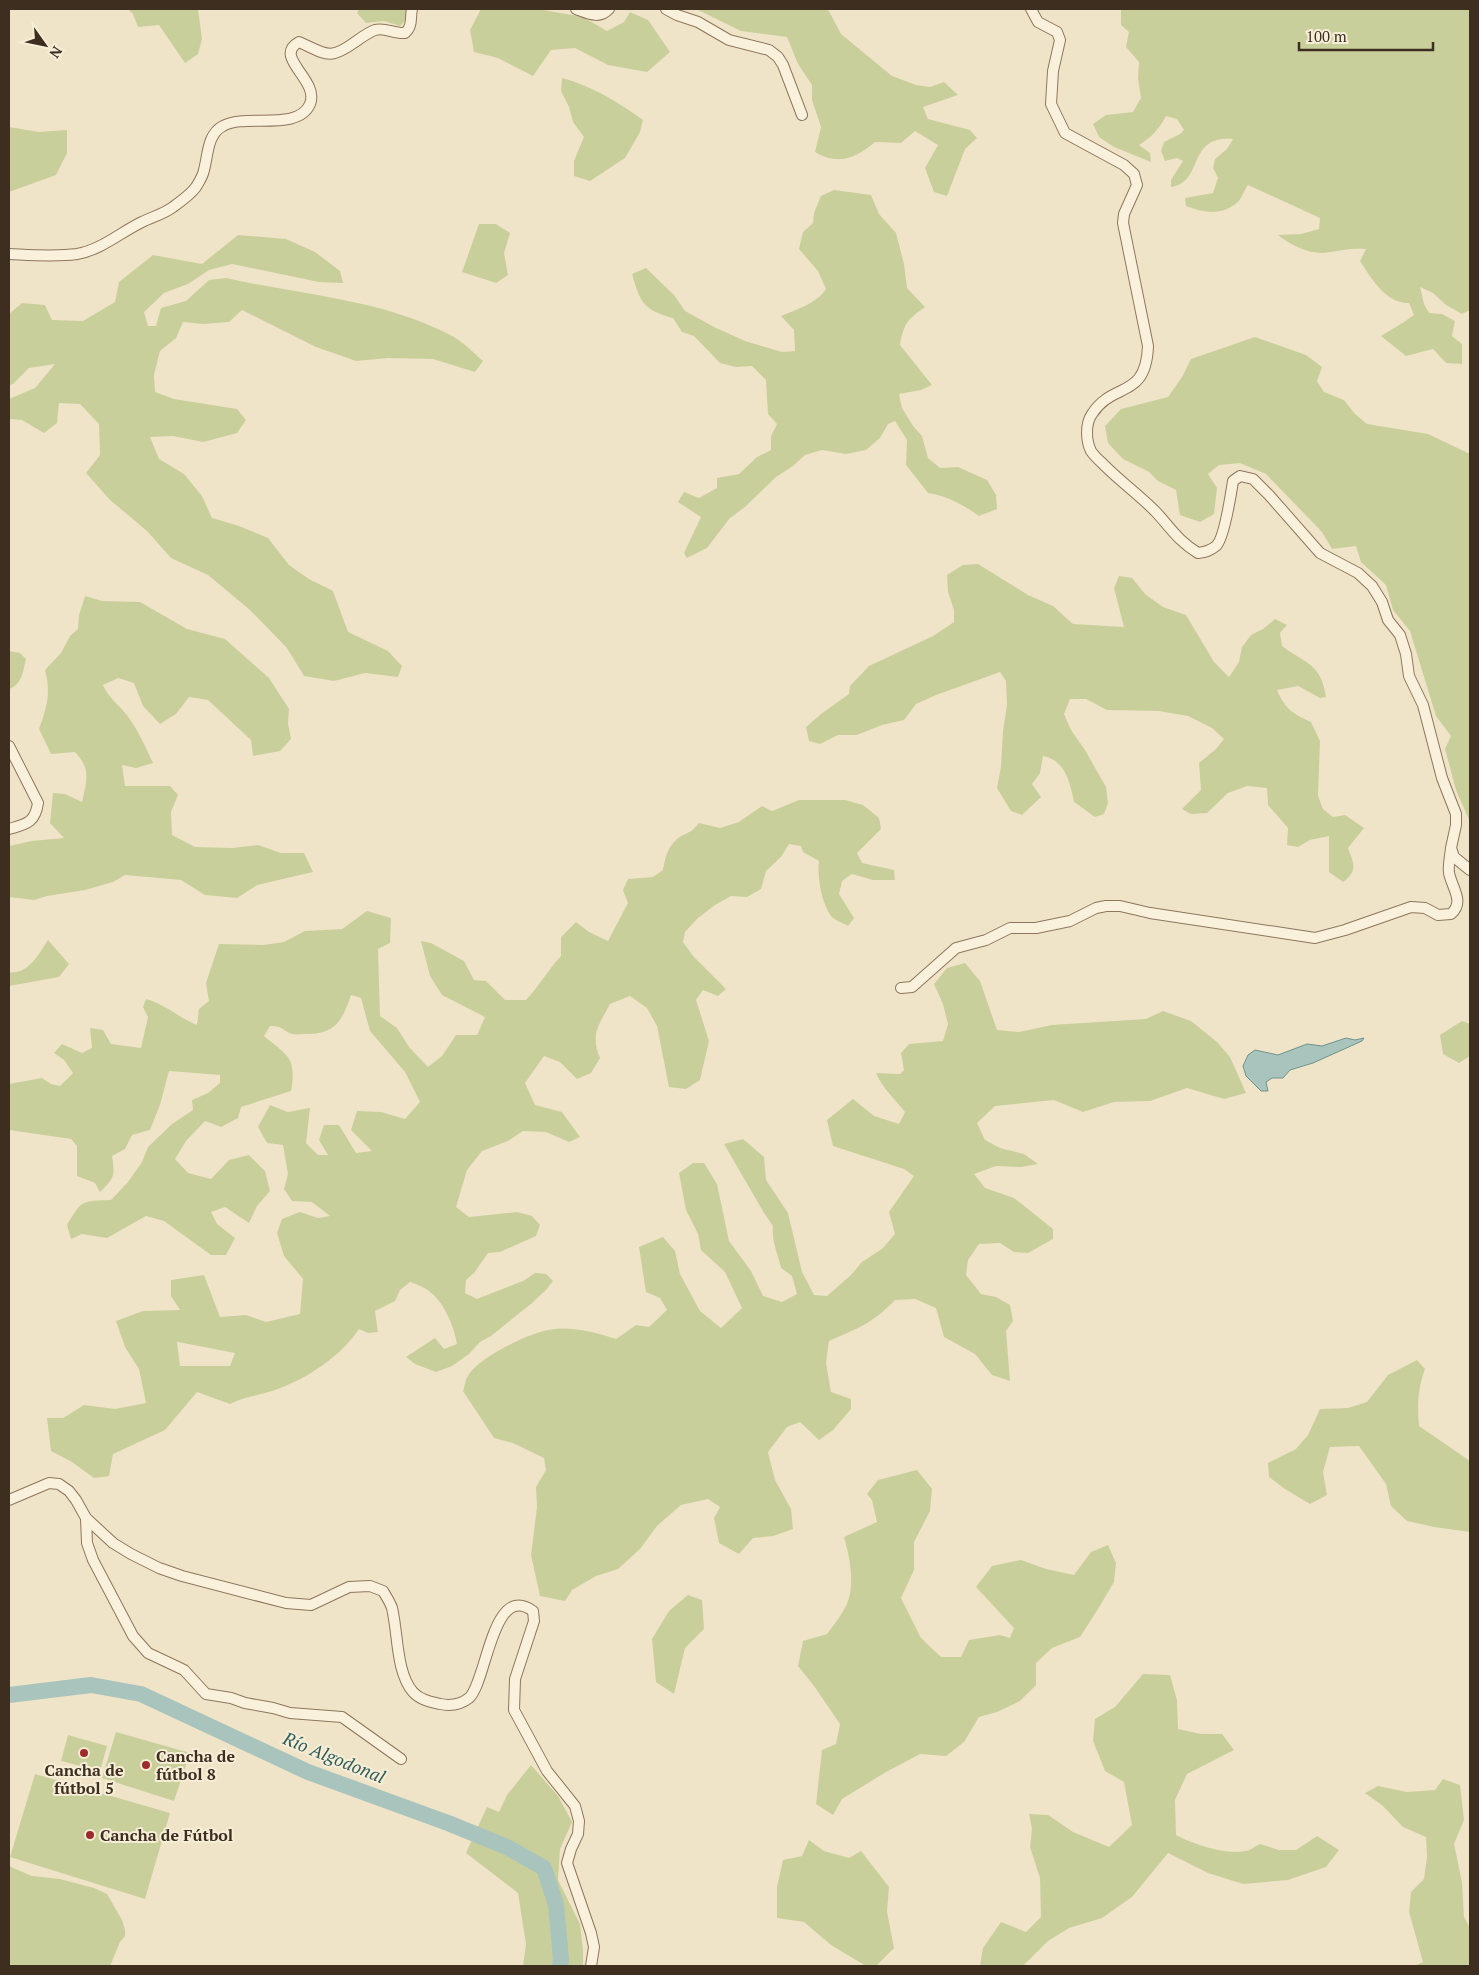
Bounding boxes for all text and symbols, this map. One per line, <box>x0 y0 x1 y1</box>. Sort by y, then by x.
north arrow <box>20 20 70 70</box>
scale bar <box>1299 20 1433 52</box>
text: 100 m <box>1306 26 1347 46</box>
text: N <box>45 43 67 62</box>
water label: Río Algodonal <box>279 1725 389 1788</box>
place label: Cancha de fútbol 8 <box>156 1745 235 1785</box>
marker: Cancha de fútbol 5 <box>78 1747 90 1759</box>
place label: Cancha de fútbol 5 <box>44 1759 124 1799</box>
marker: Cancha de fútbol 8 <box>140 1759 152 1771</box>
place label: Cancha de Fútbol <box>100 1824 233 1846</box>
marker: Cancha de Fútbol <box>84 1829 96 1841</box>

